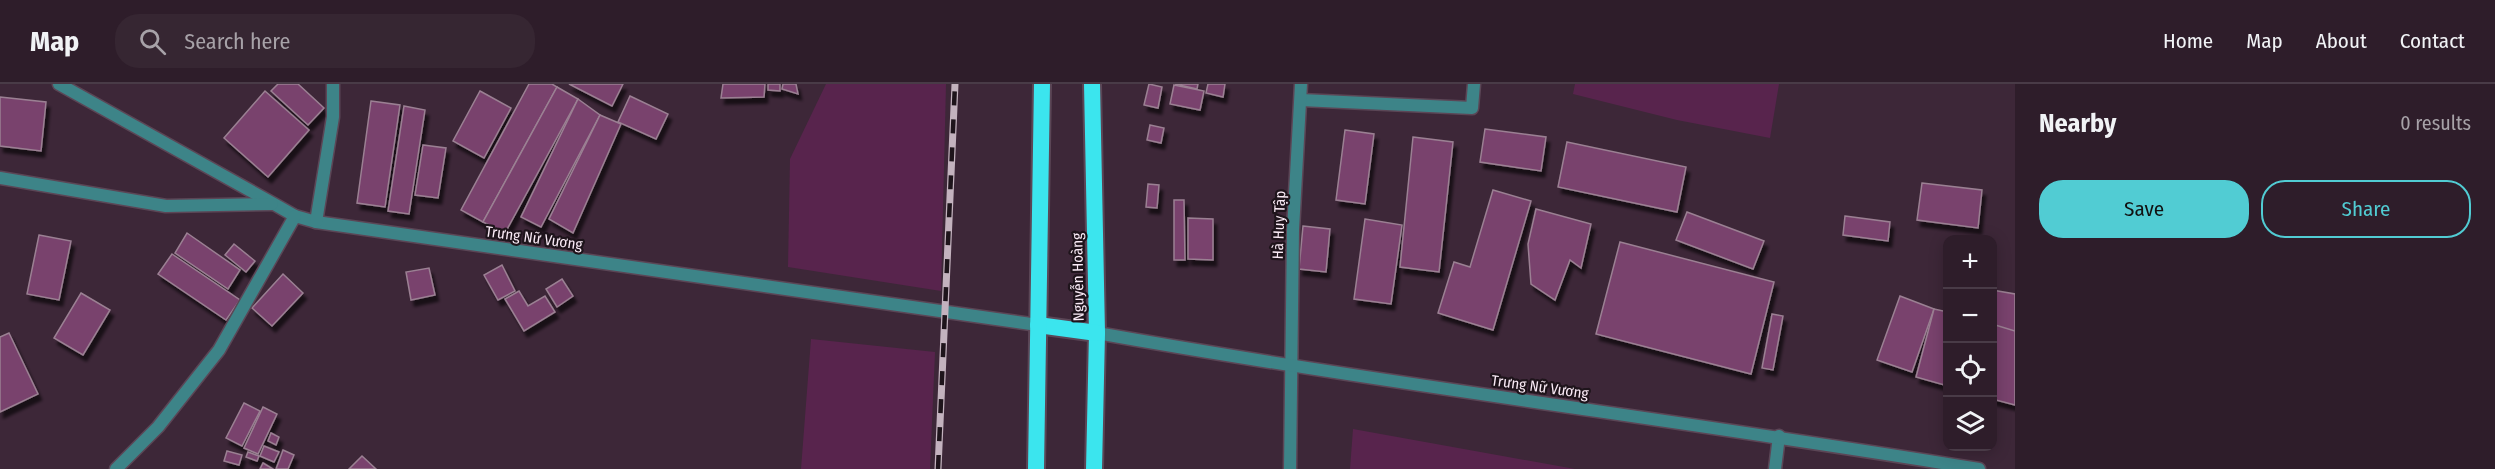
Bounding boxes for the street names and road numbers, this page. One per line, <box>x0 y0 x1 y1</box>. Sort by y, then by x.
street label: Hà Huy Tập <box>1269 190 1289 260</box>
street label: Trưng Nữ Vương <box>484 222 584 254</box>
street label: Nguyễn Hoàng <box>1068 233 1088 321</box>
street label: Trưng Nữ Vương <box>1490 371 1590 403</box>

